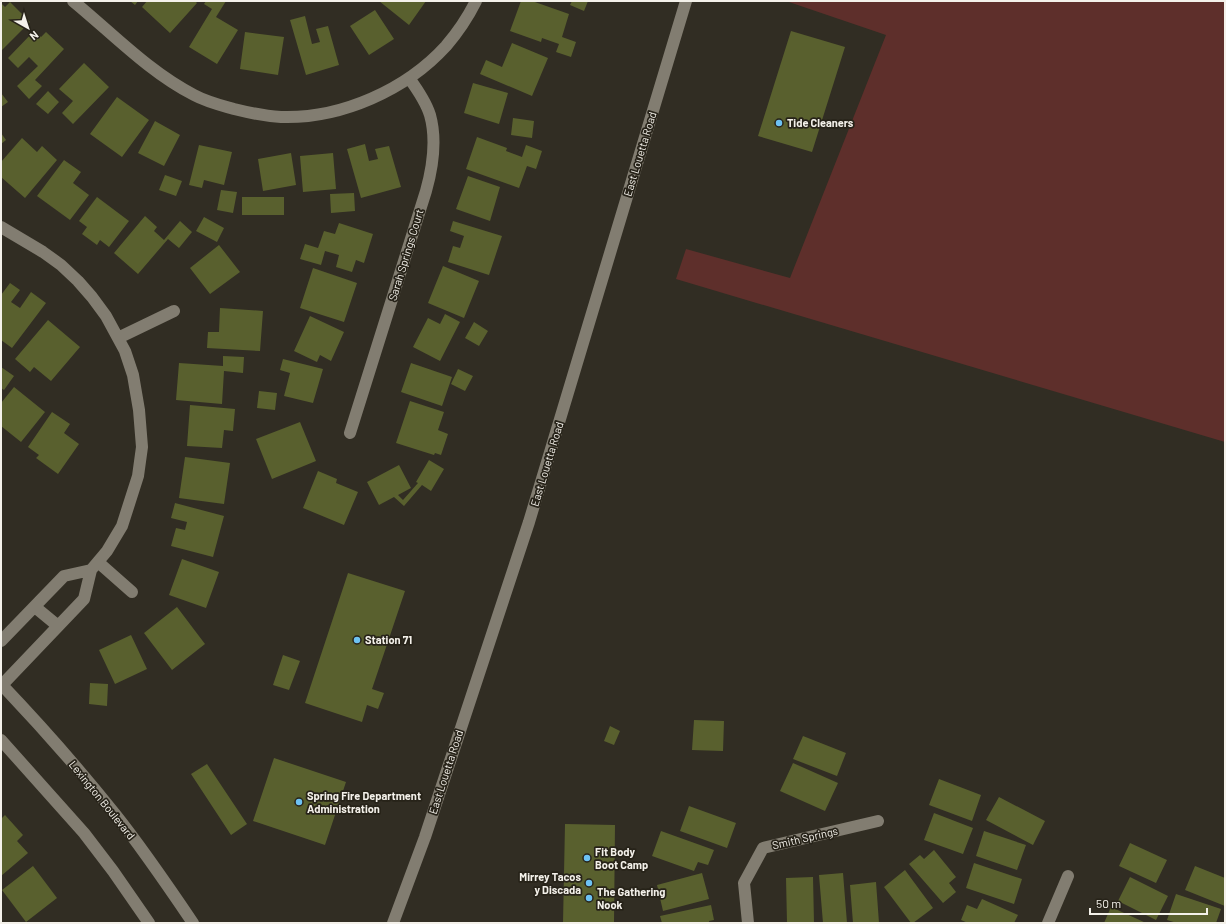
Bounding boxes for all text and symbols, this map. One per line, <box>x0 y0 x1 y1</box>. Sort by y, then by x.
north arrow <box>8 8 48 48</box>
text: N <box>28 29 42 44</box>
street label: East Louetta Road <box>620 110 659 198</box>
place label: Tide Cleaners <box>787 116 854 129</box>
marker: Tide Cleaners <box>774 118 784 128</box>
street label: Sarah Springs Court <box>385 208 426 302</box>
street label: East Louetta Road <box>527 420 566 508</box>
place label: Station 71 <box>365 633 412 646</box>
marker: Station 71 <box>352 635 362 645</box>
street label: East Louetta Road <box>426 728 465 816</box>
street label: Lexington Boulevard <box>67 758 138 842</box>
place label: Spring Fire Department Administration <box>307 789 421 815</box>
marker: Spring Fire Department Administration <box>294 797 304 807</box>
street label: Smith Springs <box>771 824 839 851</box>
place label: Fit Body Boot Camp <box>595 845 648 871</box>
marker: Fit Body Boot Camp <box>582 853 592 863</box>
place label: Mirrey Tacos y Discada <box>519 870 581 896</box>
marker: Mirrey Tacos y Discada <box>584 878 594 888</box>
place label: The Gathering Nook <box>597 885 665 911</box>
scale bar <box>1090 890 1207 916</box>
marker: The Gathering Nook <box>584 893 594 903</box>
text: 50 m <box>1096 896 1121 910</box>

